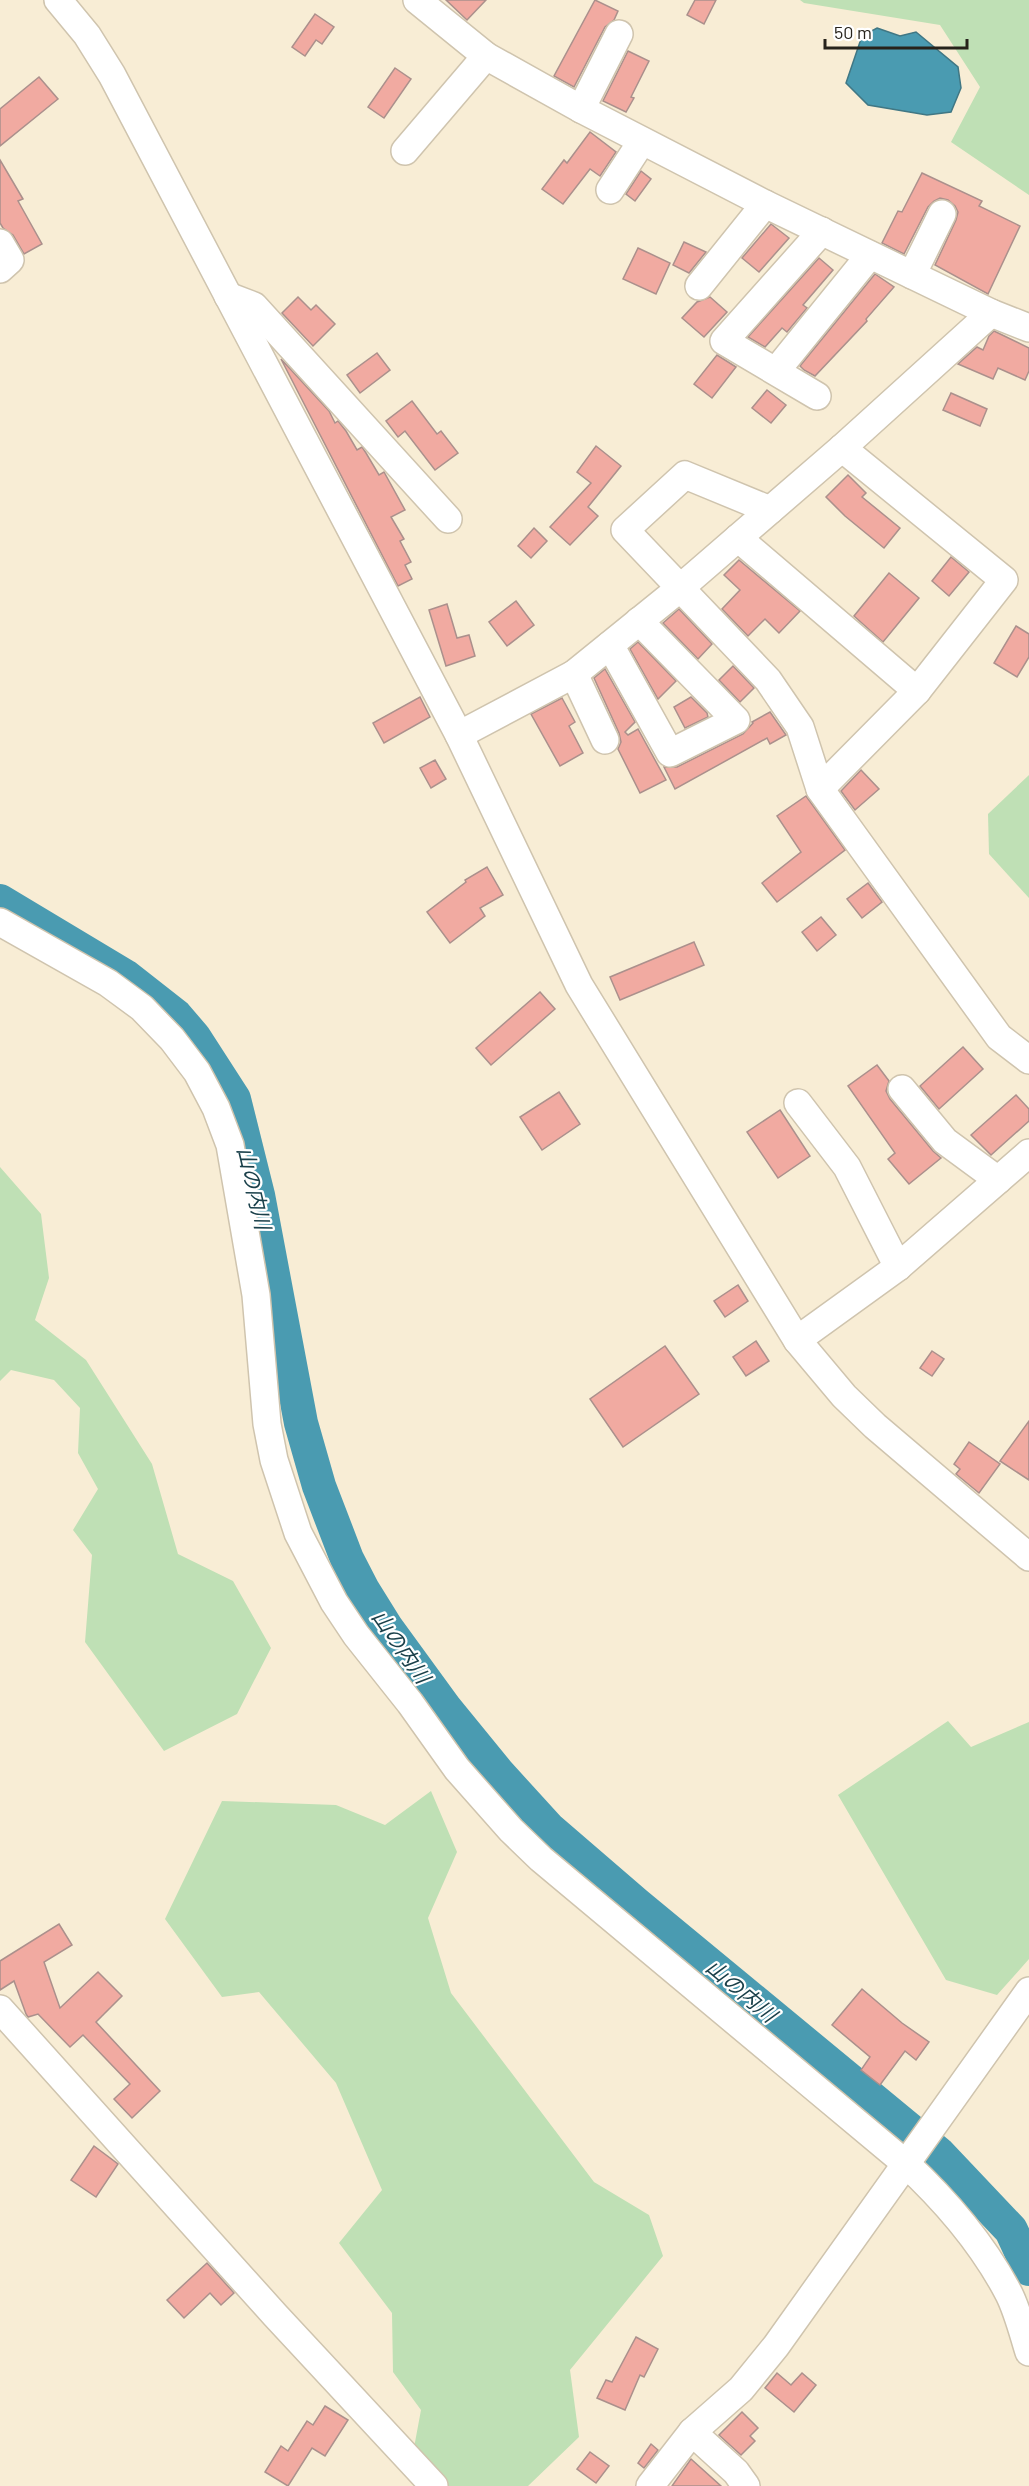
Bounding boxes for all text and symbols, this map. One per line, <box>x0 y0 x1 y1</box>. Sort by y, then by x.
scale bar <box>825 12 968 50</box>
text: 50 m <box>834 21 872 43</box>
water label: 山の内川 <box>233 1144 277 1234</box>
water label: 山の内川 <box>368 1604 437 1689</box>
water label: 山の内川 <box>702 1953 784 2028</box>

